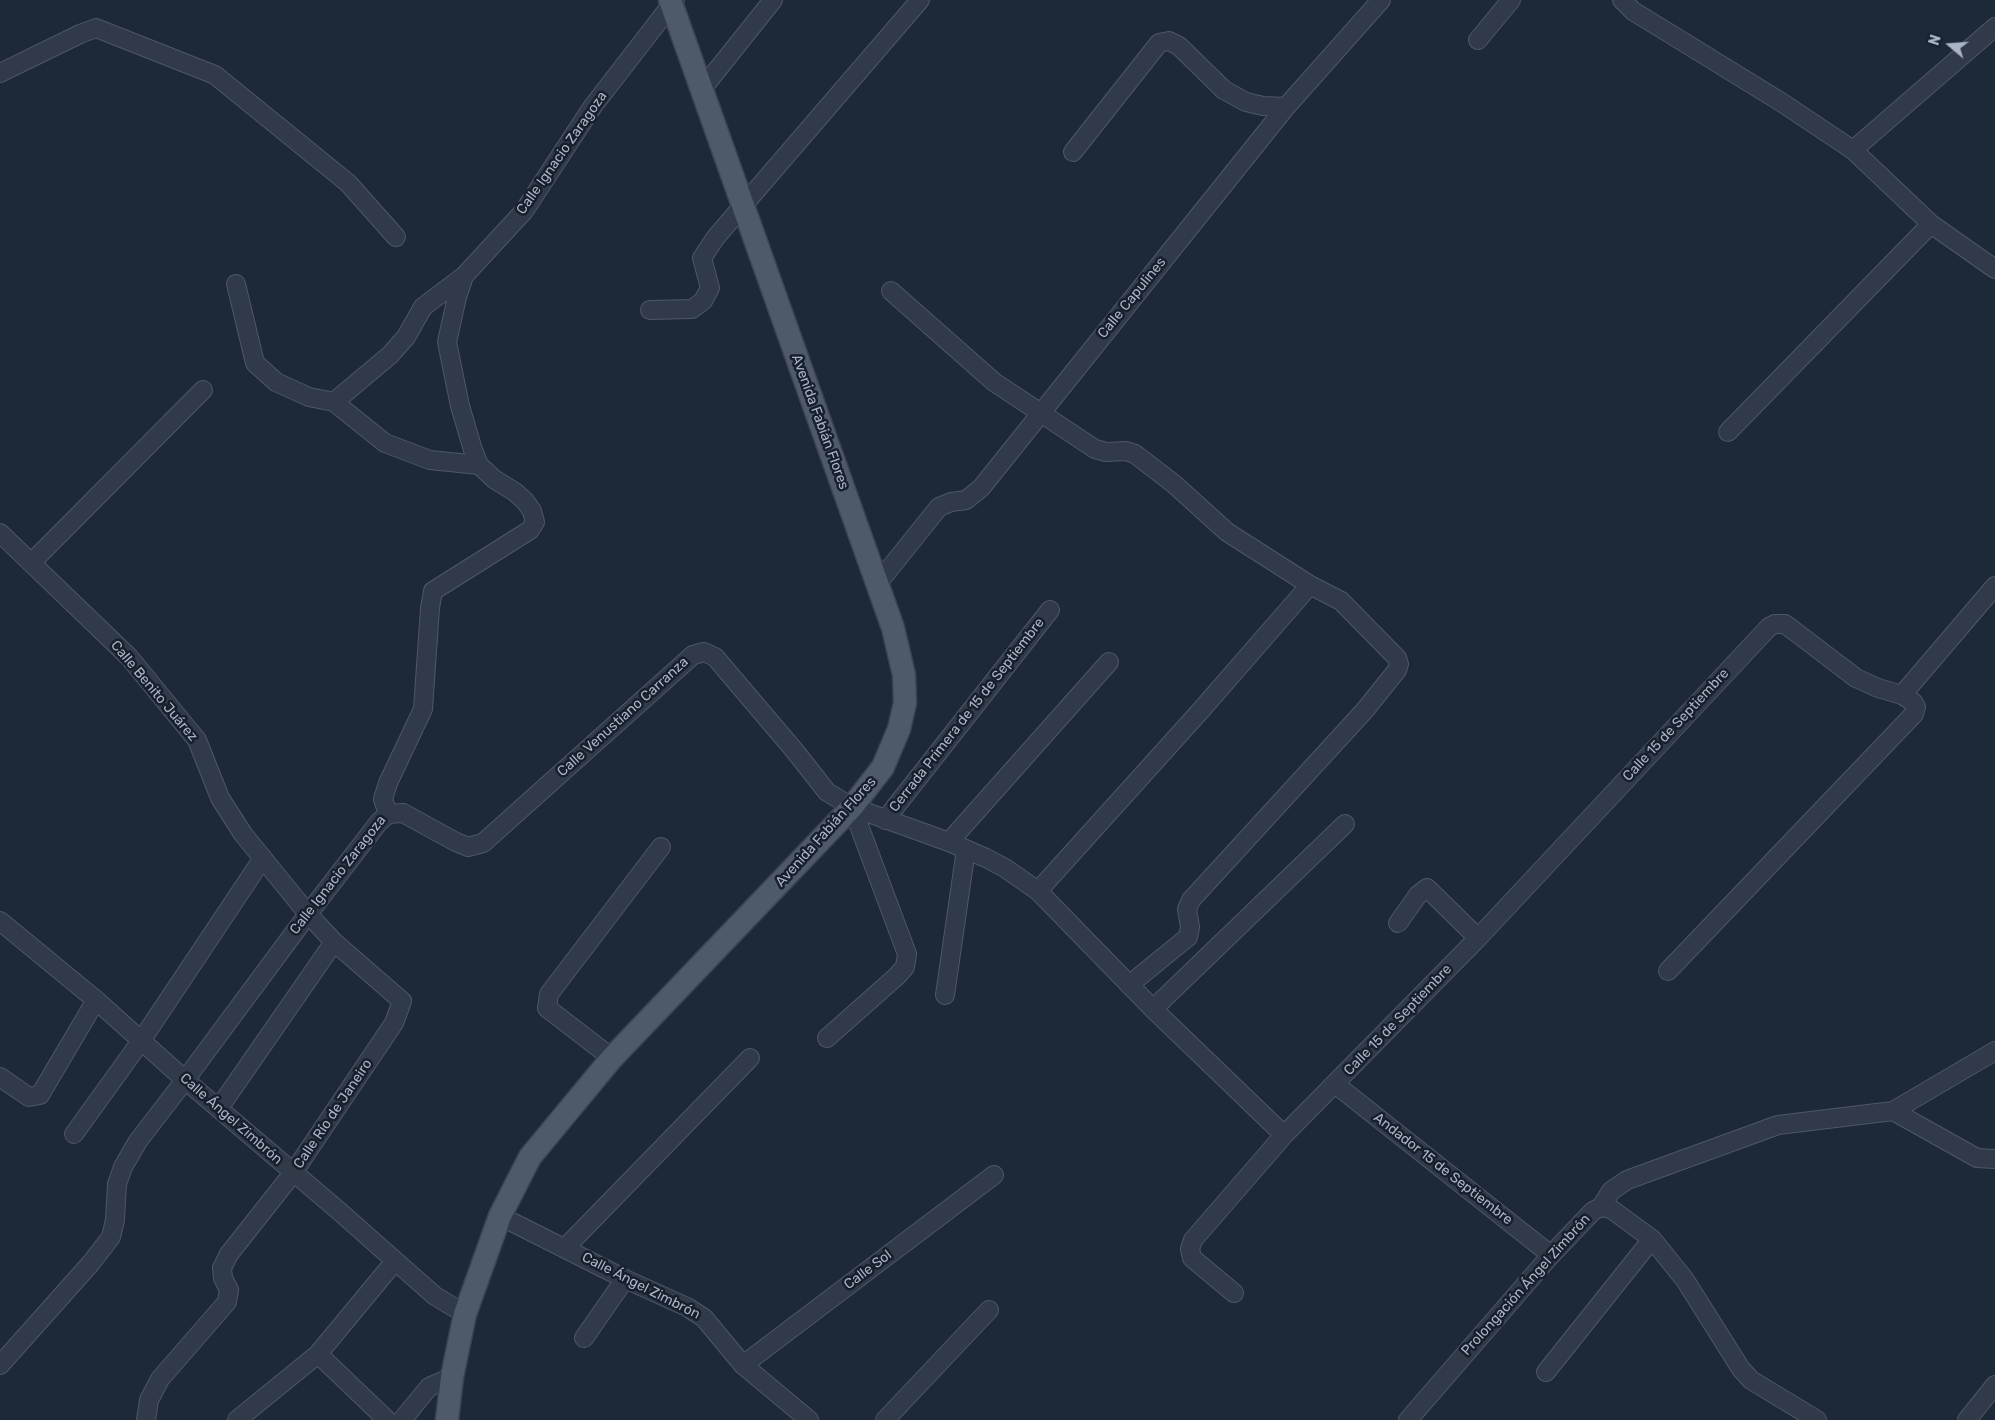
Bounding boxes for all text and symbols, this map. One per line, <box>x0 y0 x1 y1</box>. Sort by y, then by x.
north arrow <box>1925 20 1975 70</box>
text: N <box>1926 33 1945 48</box>
street label: Calle Ignacio Zaragoza <box>513 88 611 218</box>
street label: Calle Capulines <box>1094 254 1170 342</box>
street label: Avenida Fabián Flores <box>788 352 852 492</box>
street label: Cerrada Primera de 15 de Septiembre <box>886 615 1048 815</box>
street label: Calle Benito Juárez <box>107 637 201 745</box>
street label: Calle Venustiano Carranza <box>554 654 692 780</box>
street label: Calle 15 de Septiembre <box>1619 665 1733 785</box>
street label: Avenida Fabián Flores <box>772 774 880 890</box>
street label: Calle Ignacio Zaragoza <box>286 812 390 938</box>
street label: Calle 15 de Septiembre <box>1341 961 1455 1079</box>
street label: Calle Río de Janeiro <box>290 1056 376 1172</box>
street label: Calle Ángel Zimbrón <box>176 1070 286 1168</box>
street label: Andador 15 de Septiembre <box>1370 1110 1516 1228</box>
street label: Prolongación Ángel Zimbrón <box>1458 1211 1594 1359</box>
street label: Calle Sol <box>841 1247 895 1293</box>
street label: Calle Ángel Zimbrón <box>579 1249 703 1323</box>

